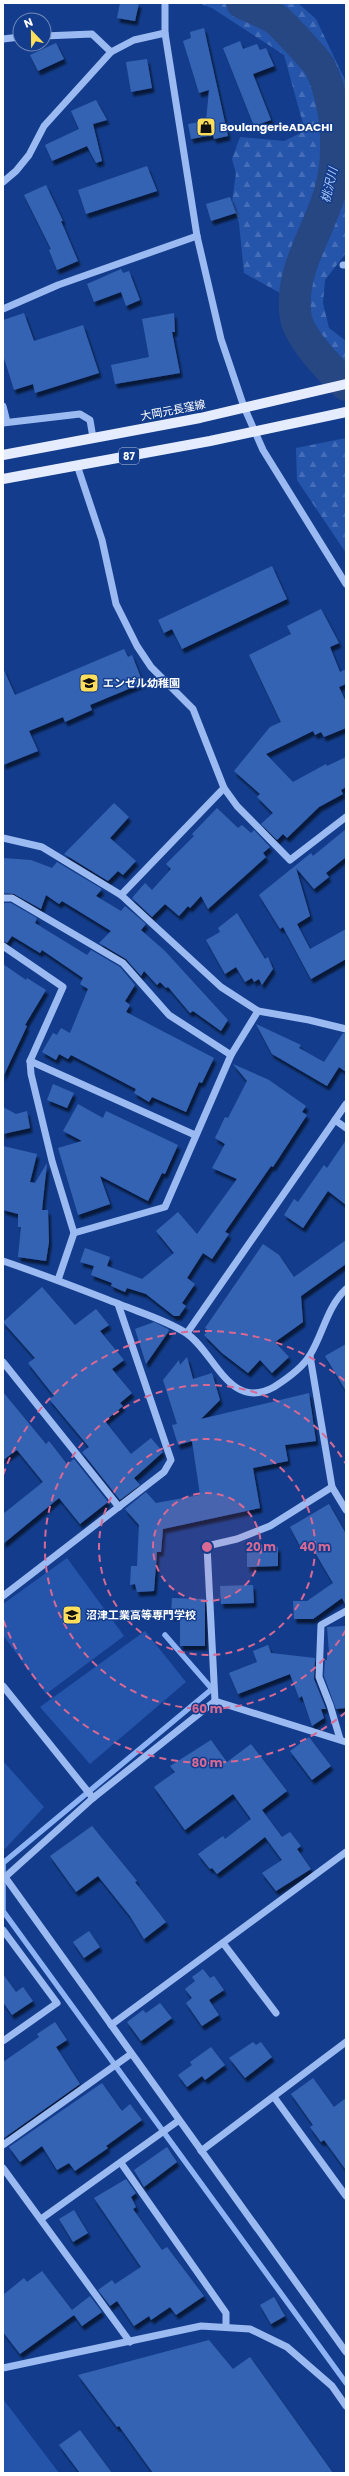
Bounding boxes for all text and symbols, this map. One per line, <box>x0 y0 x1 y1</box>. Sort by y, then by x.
north arrow <box>12 12 52 52</box>
text: N <box>21 14 35 32</box>
shop icon: BoulangerieADACHI <box>195 116 217 138</box>
place label: BoulangerieADACHI <box>220 119 333 135</box>
water label: 桃沢川 <box>317 164 342 204</box>
street label: 大岡元長窪線 <box>139 396 207 424</box>
road number: 87 <box>119 448 139 464</box>
school or university icon: エンゼル幼稚園 <box>78 672 100 694</box>
place label: エンゼル幼稚園 <box>103 675 180 691</box>
text: 20 m <box>246 1538 276 1555</box>
text: 40 m <box>299 1538 331 1555</box>
centre of rings <box>200 1540 214 1554</box>
school or university icon: 沼津工業高等専門学校 <box>61 1604 83 1626</box>
place label: 沼津工業高等専門学校 <box>86 1607 196 1623</box>
text: 60 m <box>192 1700 223 1717</box>
text: 80 m <box>192 1754 223 1771</box>

